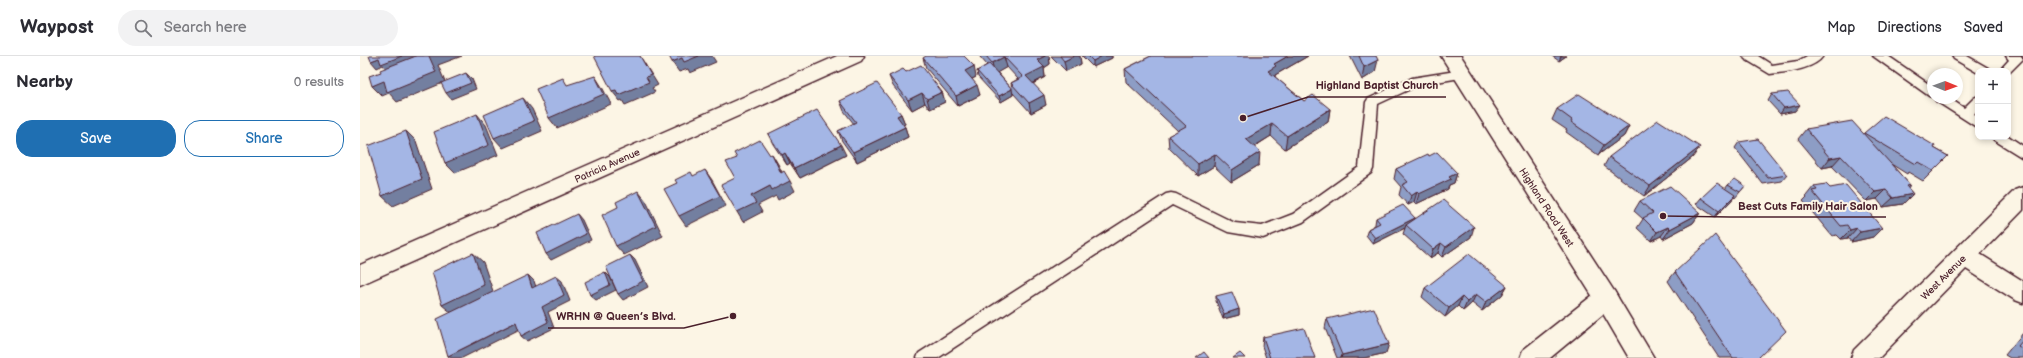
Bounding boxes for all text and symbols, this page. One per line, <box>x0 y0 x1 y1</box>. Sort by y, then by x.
search box <box>118 10 398 46</box>
text: Waypost <box>20 16 94 39</box>
icon: search <box>132 17 154 39</box>
text: Search here <box>164 18 247 37</box>
text: Map <box>1827 19 1855 36</box>
text: Directions <box>1877 19 1942 36</box>
text: Saved <box>1964 19 2003 36</box>
north arrow <box>1927 68 1963 104</box>
map controls <box>1975 68 2011 140</box>
button: + <box>1975 68 2011 104</box>
text: Nearby <box>16 72 73 92</box>
text: 0 results <box>294 74 344 90</box>
callout: Highland Baptist Church <box>1308 74 1446 97</box>
text: Highland Baptist Church <box>1316 79 1438 92</box>
button: − <box>1975 104 2011 140</box>
button: Save <box>16 120 176 157</box>
button: Share <box>184 120 344 157</box>
street label: Patricia Avenue <box>573 146 642 186</box>
street label: Highland Road West <box>1516 166 1576 249</box>
callout: Best Cuts Family Hair Salon <box>1730 194 1886 217</box>
text: Best Cuts Family Hair Salon <box>1738 200 1878 213</box>
street label: West Avenue <box>1919 253 1969 303</box>
callout: WRHN @ Queen’s Blvd. <box>548 305 684 328</box>
text: WRHN @ Queen’s Blvd. <box>556 310 676 323</box>

